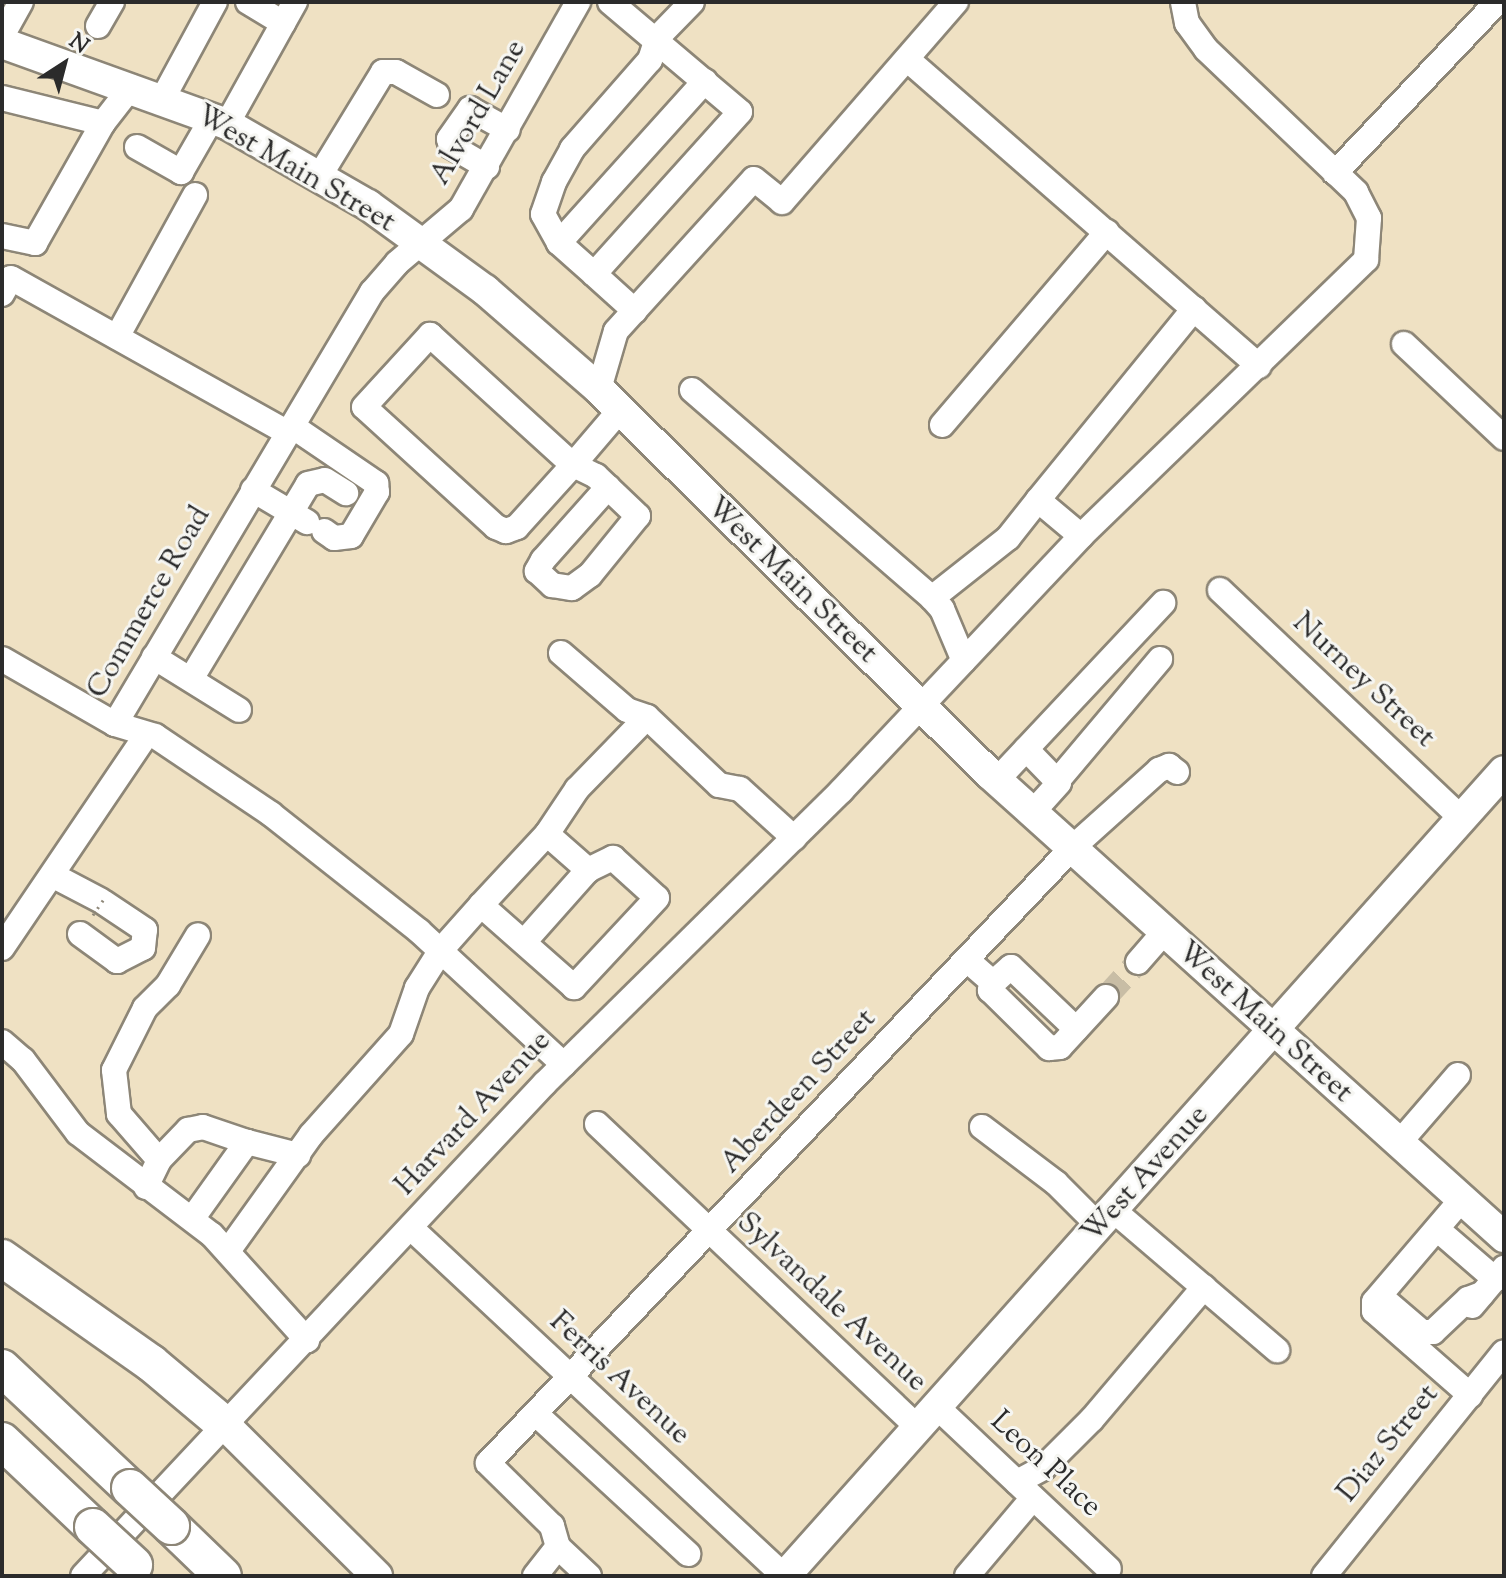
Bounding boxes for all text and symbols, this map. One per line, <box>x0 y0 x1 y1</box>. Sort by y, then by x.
north arrow <box>24 24 104 104</box>
text: N <box>62 26 95 63</box>
street label: Alvord Lane <box>423 34 535 192</box>
street label: West Main Street <box>189 98 401 242</box>
street label: West Main Street <box>698 490 884 672</box>
street label: Commerce Road <box>80 501 220 705</box>
street label: Nurney Street <box>1284 606 1442 756</box>
street label: West Main Street <box>1169 935 1359 1111</box>
street label: Aberdeen Street <box>714 1002 884 1182</box>
street label: Harvard Avenue <box>388 1024 560 1204</box>
street label: West Avenue <box>1075 1099 1217 1251</box>
street label: Sylvandale Avenue <box>728 1206 934 1400</box>
street label: Ferris Avenue <box>541 1305 697 1453</box>
street label: Diaz Street <box>1331 1378 1447 1510</box>
street label: Leon Place <box>982 1404 1108 1526</box>

